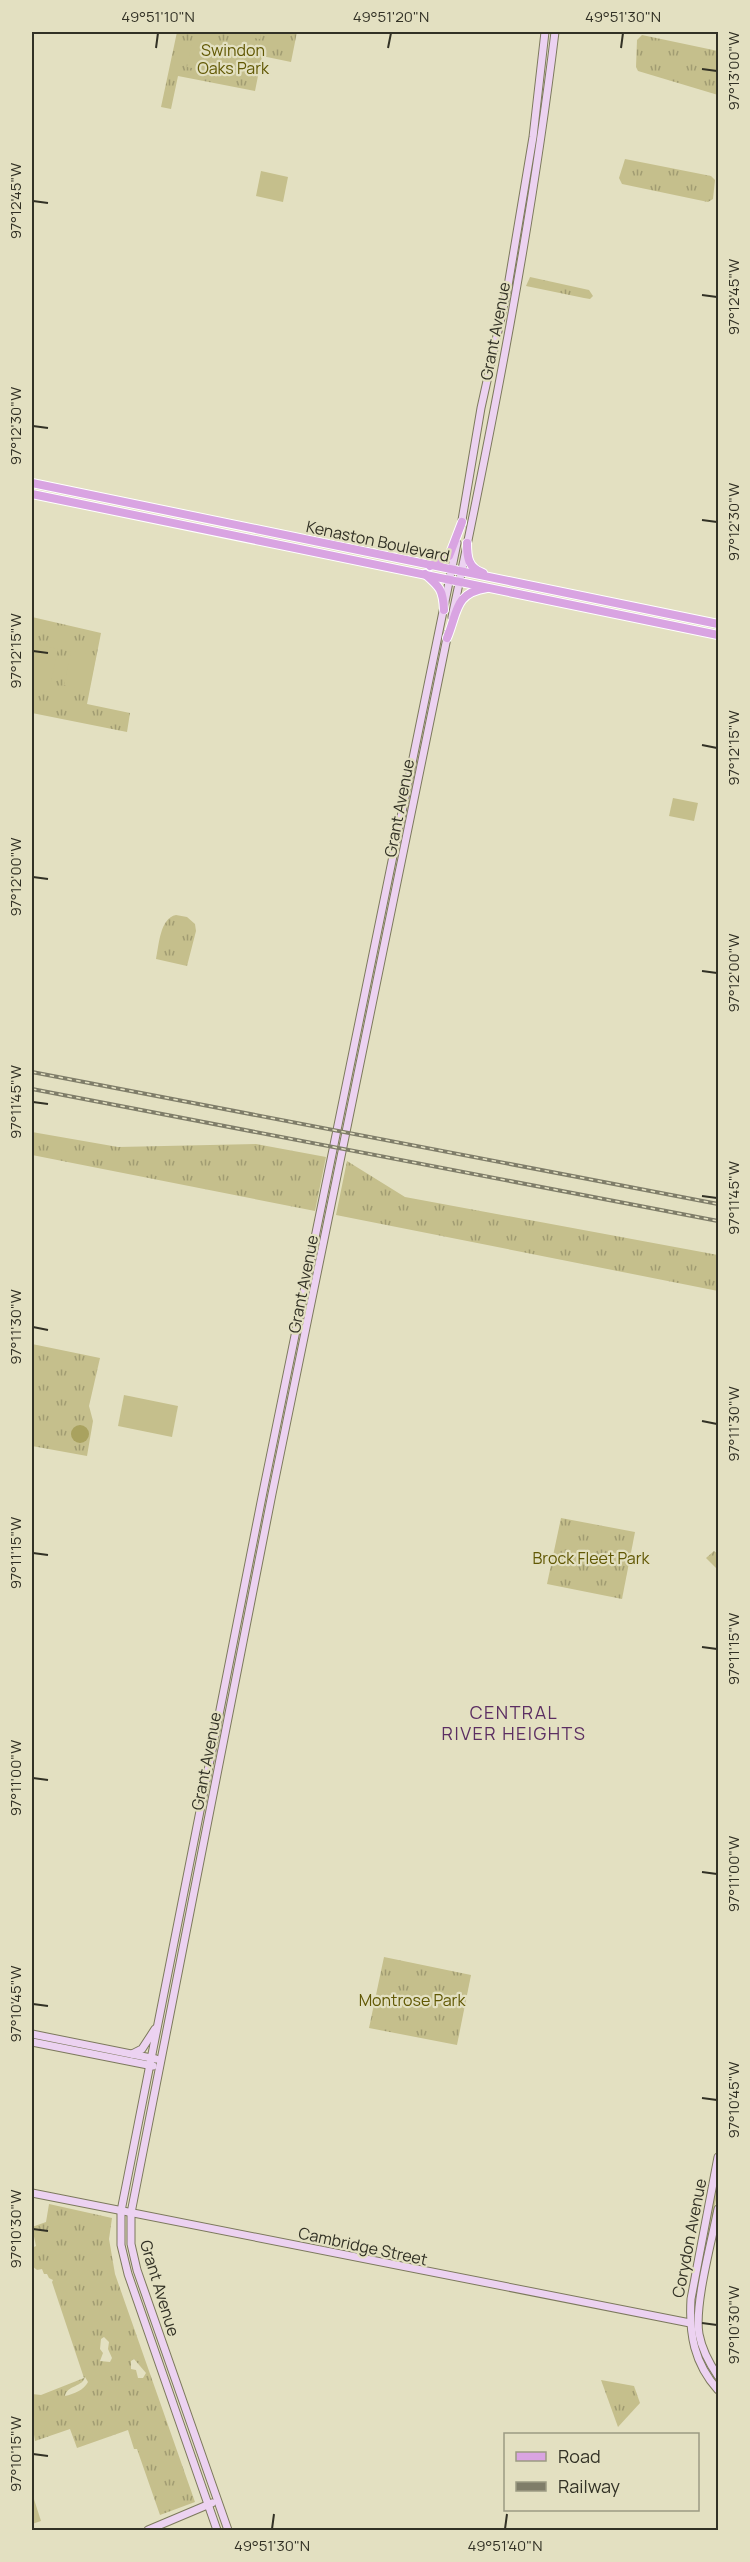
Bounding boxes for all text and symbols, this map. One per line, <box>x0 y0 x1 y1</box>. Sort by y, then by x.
text: 49°51'10"N <box>121 6 195 27</box>
text: 49°51'20"N <box>353 6 429 27</box>
text: 49°51'30"N <box>585 6 661 27</box>
text: 97°13'00"W <box>723 32 744 110</box>
park label: Swindon Oaks Park <box>197 39 270 79</box>
text: 97°12'45"W <box>5 163 26 239</box>
text: 97°12'45"W <box>723 259 744 335</box>
street label: Grant Avenue <box>475 280 515 382</box>
text: 97°12'30"W <box>5 387 26 465</box>
text: 97°12'30"W <box>723 483 744 561</box>
street label: Kenaston Boulevard <box>304 515 452 567</box>
text: 97°12'15"W <box>5 613 26 689</box>
text: 97°12'15"W <box>723 710 744 786</box>
street label: Grant Avenue <box>379 757 419 859</box>
text: 97°12'00"W <box>5 837 26 917</box>
text: 97°12'00"W <box>723 933 744 1013</box>
text: 97°11'45"W <box>5 1065 26 1139</box>
text: 97°11'45"W <box>723 1161 744 1235</box>
street label: Grant Avenue <box>283 1233 323 1335</box>
text: 97°11'30"W <box>5 1289 26 1365</box>
text: 97°11'30"W <box>723 1386 744 1462</box>
text: 97°11'15"W <box>5 1517 26 1589</box>
park label: Brock Fleet Park <box>533 1547 650 1569</box>
text: 97°11'15"W <box>723 1613 744 1685</box>
district label: CENTRAL RIVER HEIGHTS <box>442 1700 586 1745</box>
street label: Grant Avenue <box>186 1710 226 1812</box>
text: 97°11'00"W <box>5 1740 26 1816</box>
text: 97°11'00"W <box>723 1836 744 1912</box>
text: 97°10'45"W <box>5 1965 26 2043</box>
park label: Montrose Park <box>359 1989 466 2011</box>
text: 97°10'45"W <box>723 2061 744 2139</box>
street label: Corydon Avenue <box>667 2176 711 2300</box>
text: 97°10'30"W <box>5 2190 26 2268</box>
street label: Cambridge Street <box>296 2222 430 2270</box>
street label: Grant Avenue <box>135 2237 185 2339</box>
text: 97°10'30"W <box>723 2286 744 2364</box>
text: 97°10'15"W <box>5 2416 26 2492</box>
legend <box>504 2433 699 2511</box>
text: Road <box>558 2444 601 2468</box>
text: Railway <box>558 2474 620 2498</box>
text: 49°51'30"N <box>234 2535 310 2556</box>
text: 49°51'40"N <box>468 2535 542 2556</box>

